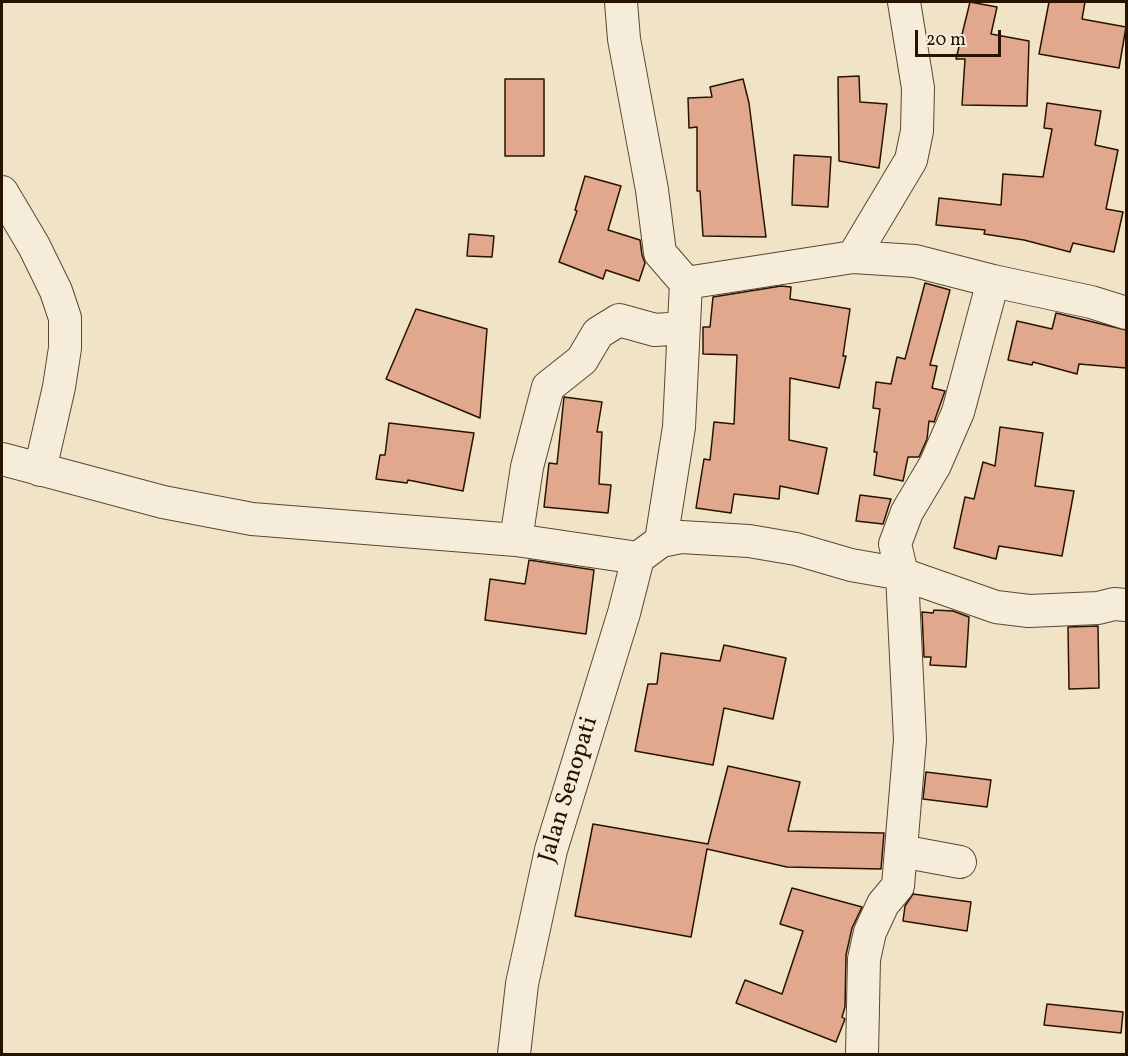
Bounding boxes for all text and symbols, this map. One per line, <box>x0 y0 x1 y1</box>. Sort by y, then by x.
scale bar <box>918 18 1004 56</box>
text: 20 m <box>926 28 966 53</box>
street label: Jalan Senopati <box>534 714 606 866</box>

